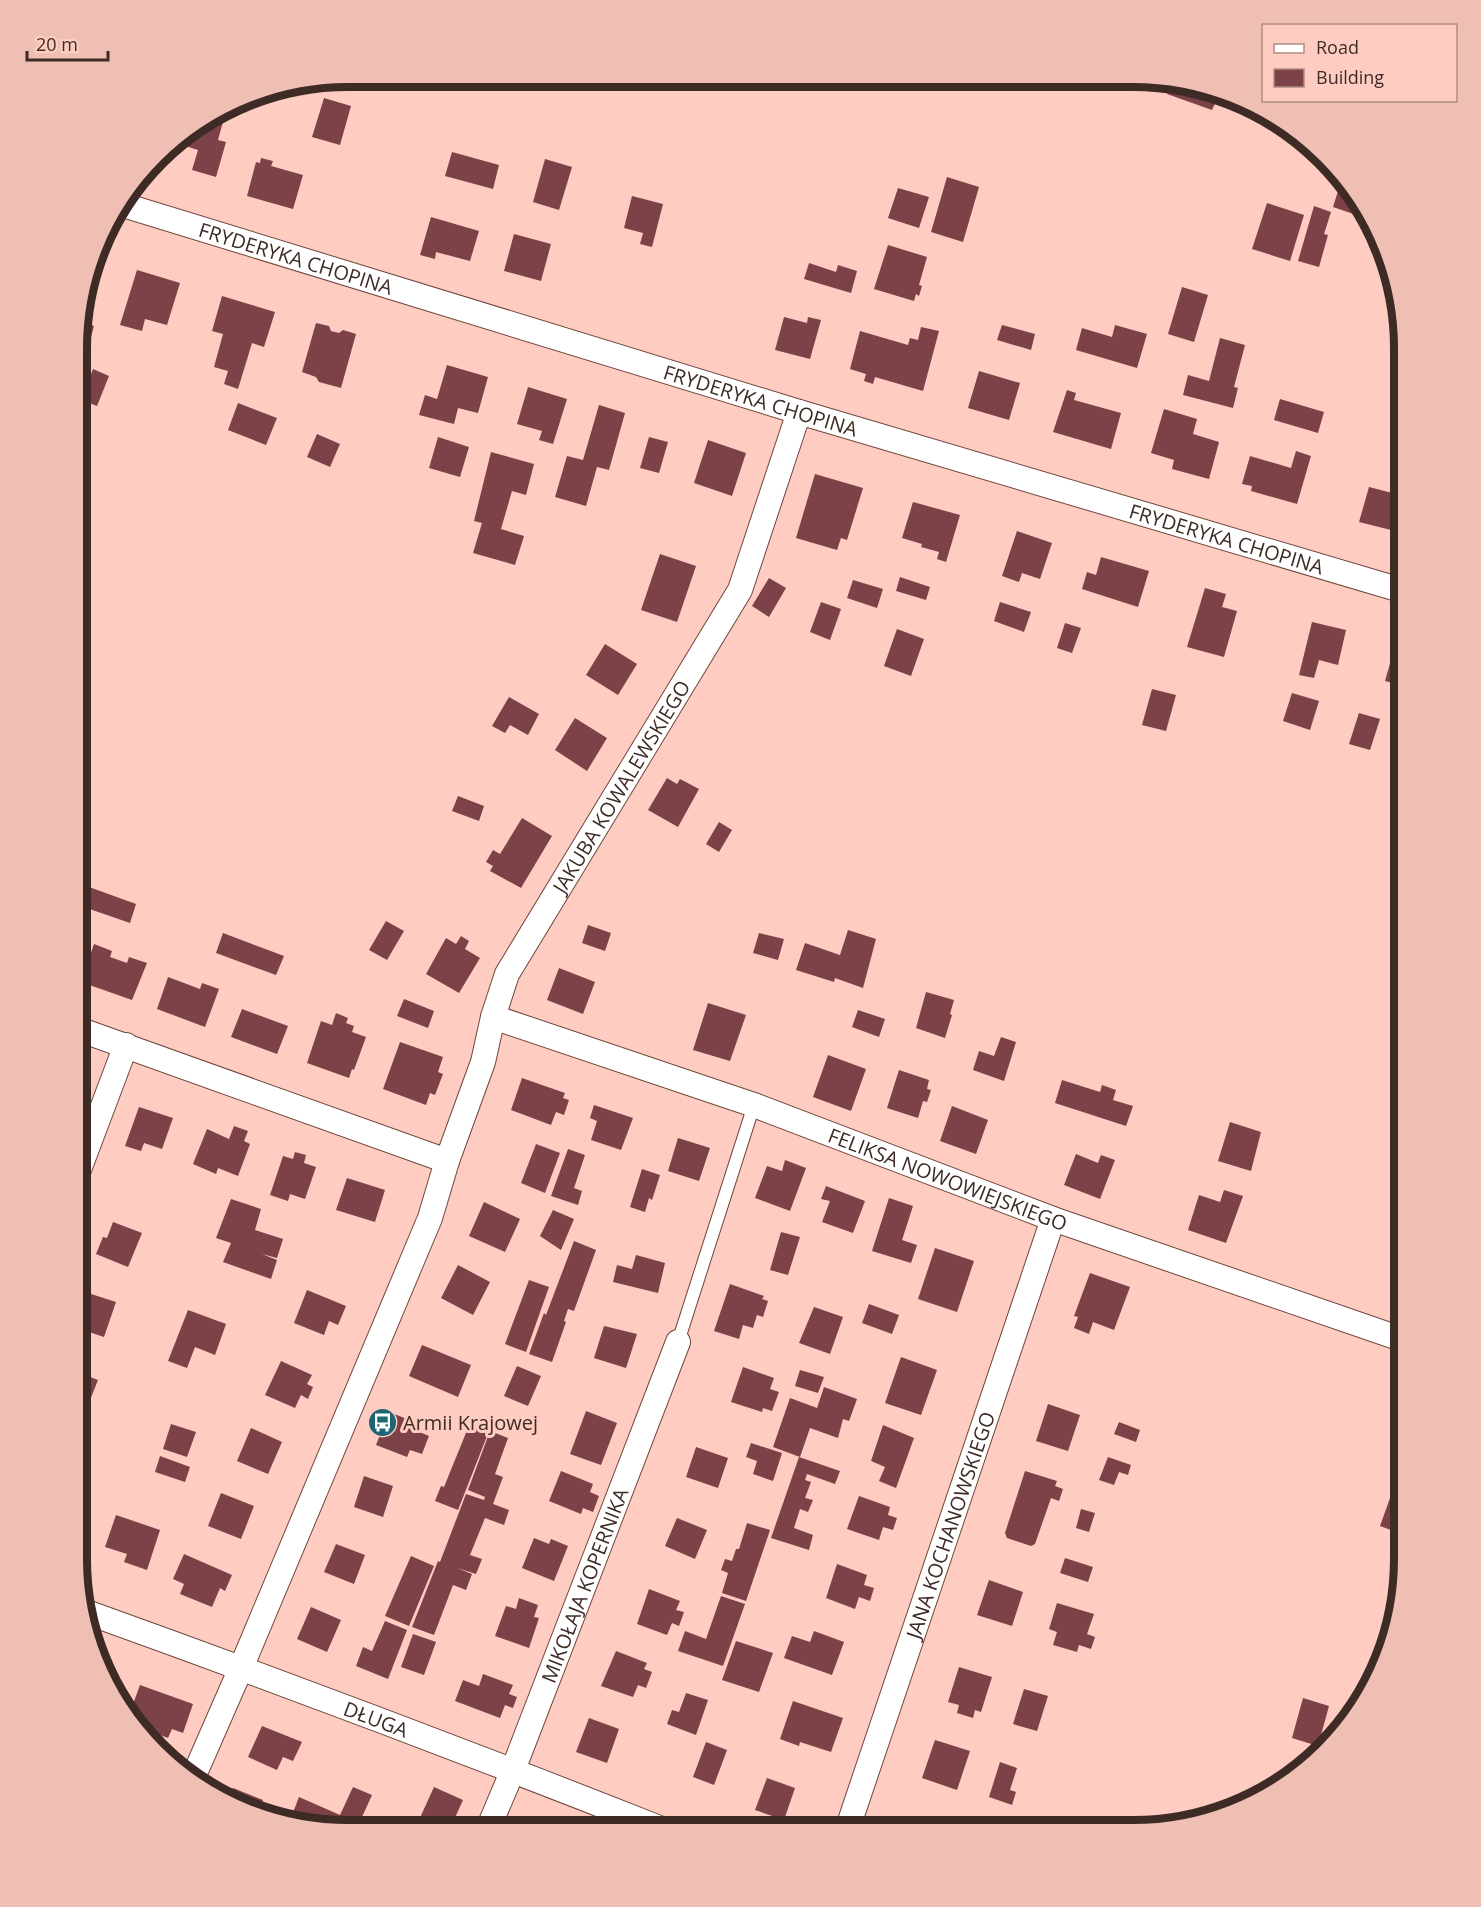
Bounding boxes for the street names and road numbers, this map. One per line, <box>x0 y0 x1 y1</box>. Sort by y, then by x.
street label: FRYDERYKA CHOPINA <box>196 215 396 300</box>
street label: FRYDERYKA CHOPINA <box>660 358 861 442</box>
street label: FRYDERYKA CHOPINA <box>1126 497 1327 580</box>
street label: JAKUBA KOWALEWSKIEGO <box>545 675 696 900</box>
street label: FELIKSA NOWOWIEJSKIEGO <box>825 1121 1071 1236</box>
street label: JANA KOCHANOWSKIEGO <box>898 1408 1001 1644</box>
street label: MIKOŁAJA KOPERNIKA <box>534 1484 634 1687</box>
street label: DŁUGA <box>340 1694 412 1743</box>

